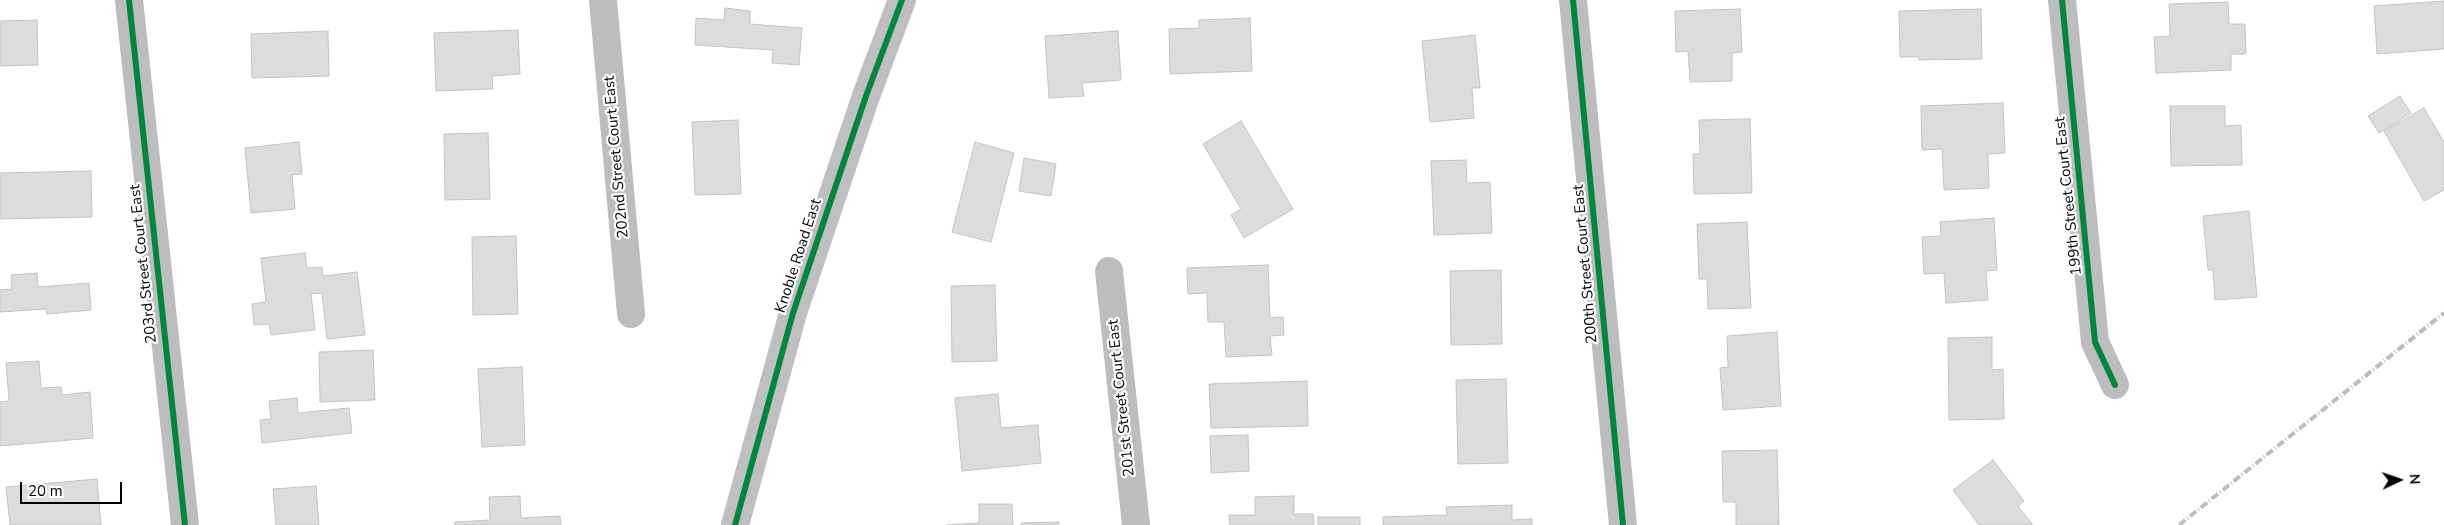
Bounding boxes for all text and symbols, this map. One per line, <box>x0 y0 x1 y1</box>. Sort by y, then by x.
street label: 202nd Street Court East <box>601 75 633 239</box>
street label: 199th Street Court East <box>2052 116 2086 276</box>
street label: 203rd Street Court East <box>127 184 161 344</box>
street label: 200th Street Court East <box>1570 184 1602 344</box>
street label: Knoble Road East <box>772 197 826 315</box>
street label: 201st Street Court East <box>1105 318 1139 478</box>
north arrow <box>2374 455 2424 505</box>
scale bar <box>22 472 125 504</box>
text: N <box>2405 473 2424 485</box>
text: 20 m <box>28 481 63 501</box>

